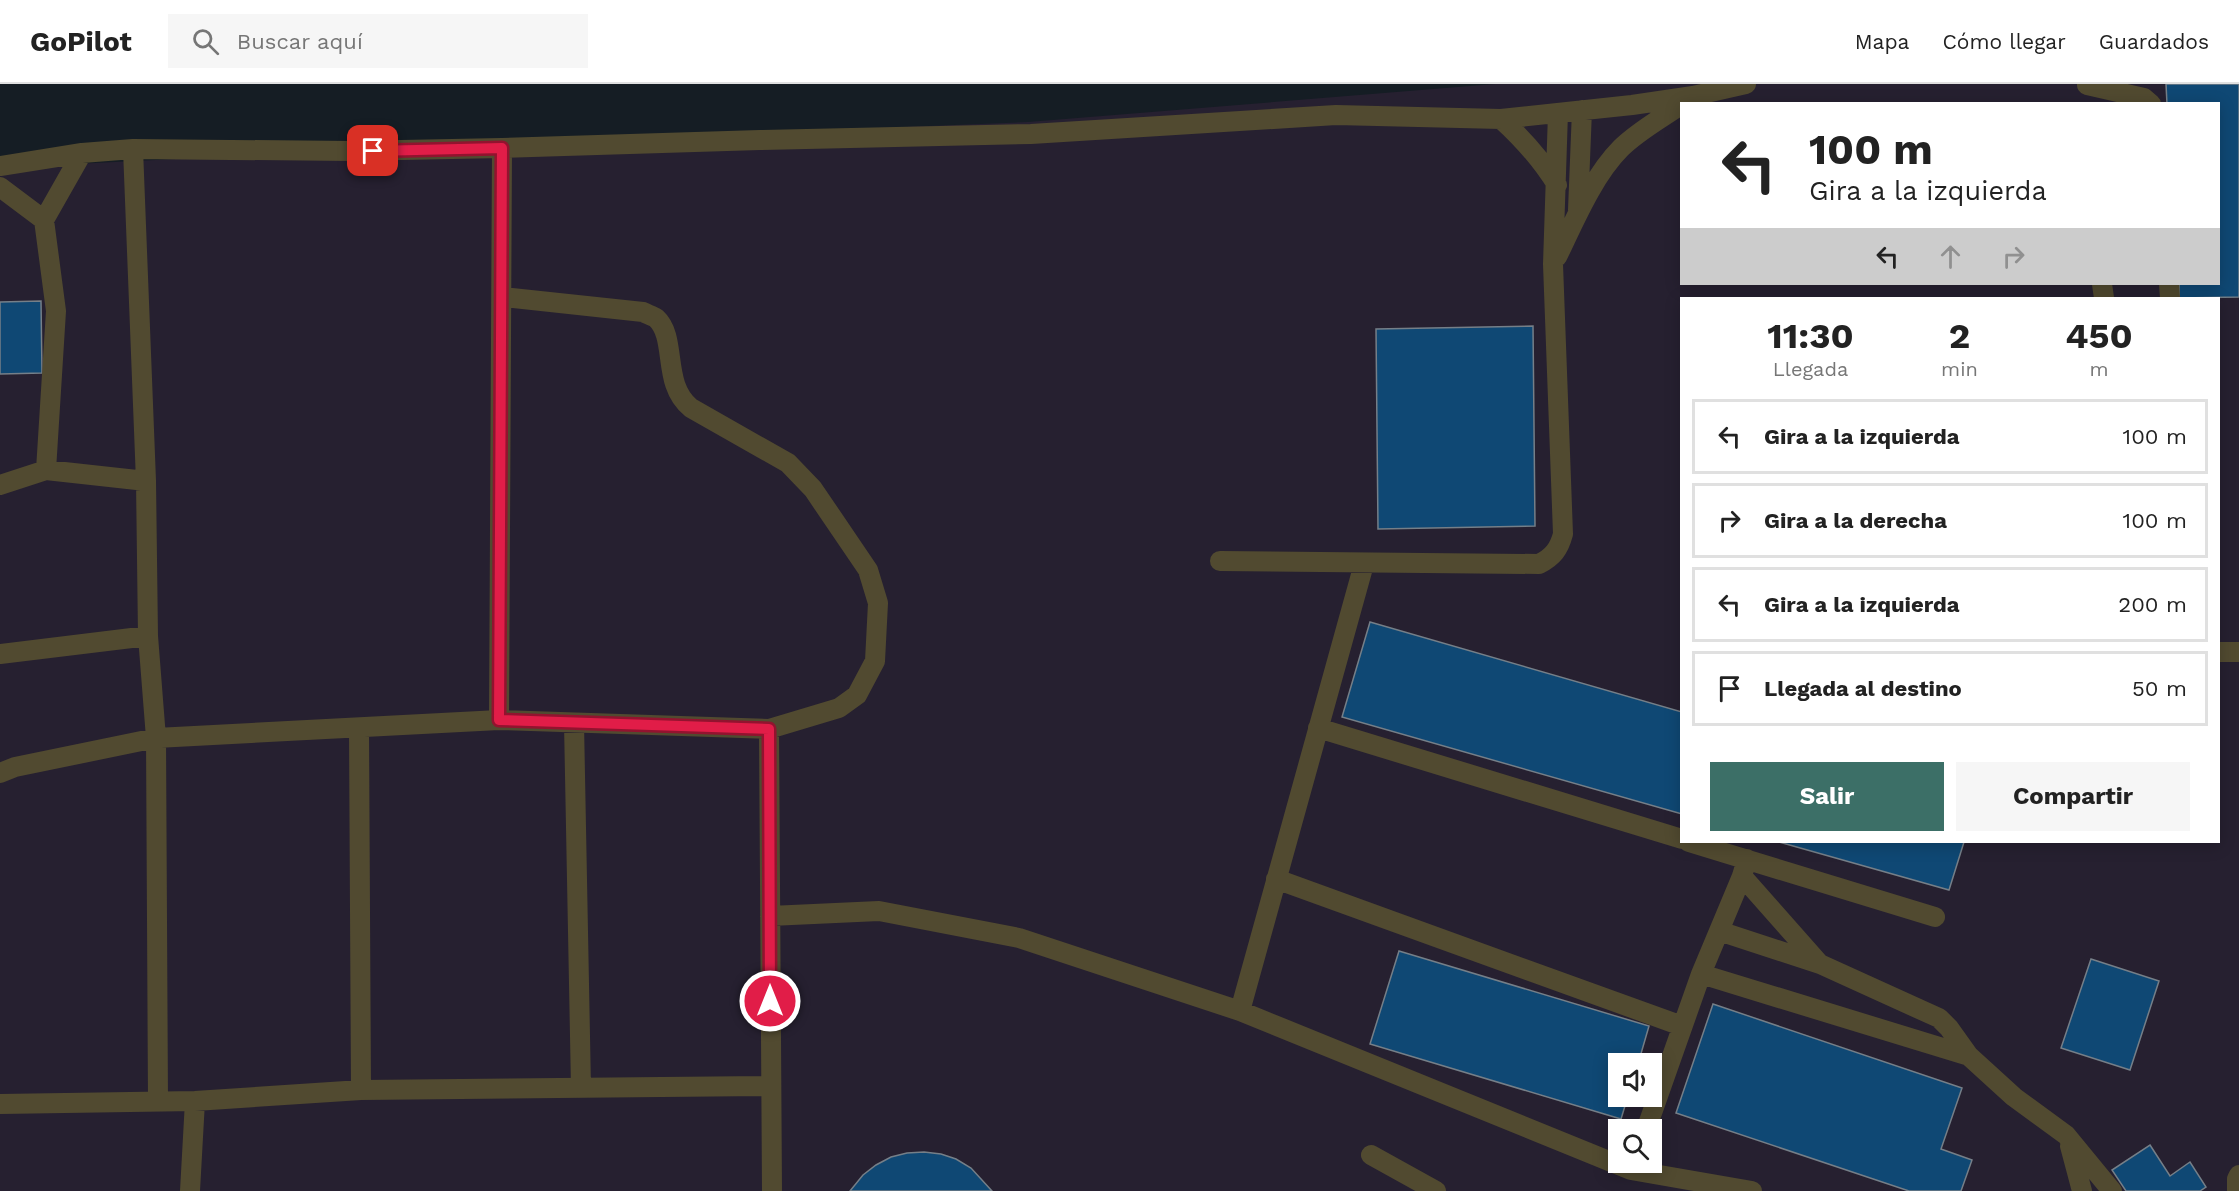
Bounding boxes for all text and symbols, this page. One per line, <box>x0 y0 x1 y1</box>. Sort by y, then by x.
search box <box>168 14 588 68</box>
text: GoPilot <box>30 25 132 58</box>
icon: search <box>189 25 222 58</box>
text: Buscar aquí <box>237 29 363 54</box>
text: Mapa <box>1855 29 1909 54</box>
text: Cómo llegar <box>1942 29 2066 54</box>
text: Guardados <box>2099 29 2209 54</box>
pin <box>347 125 398 176</box>
text: 100 m <box>1809 125 1933 174</box>
icon: left <box>1710 126 1788 204</box>
icon: arrive <box>356 134 389 167</box>
text: Gira a la izquierda <box>1809 175 2047 207</box>
icon: left <box>1871 240 1904 273</box>
icon: ahead <box>1934 240 1967 273</box>
icon: right <box>1997 240 2030 273</box>
text: 11:30 <box>1767 315 1854 357</box>
text: 2 <box>1949 315 1970 357</box>
text: 450 <box>2065 315 2133 357</box>
text: Llegada <box>1773 357 1848 381</box>
text: min <box>1941 357 1978 381</box>
text: m <box>2089 357 2108 381</box>
icon: left <box>1713 420 1746 453</box>
text: Gira a la izquierda <box>1764 424 1960 449</box>
text: 100 m <box>2123 424 2187 449</box>
icon: right <box>1713 504 1746 537</box>
text: Gira a la derecha <box>1764 508 1947 533</box>
text: 100 m <box>2123 508 2187 533</box>
icon: left <box>1713 588 1746 621</box>
text: Gira a la izquierda <box>1764 592 1960 617</box>
text: 200 m <box>2118 592 2187 617</box>
icon: arrive <box>1713 672 1746 705</box>
text: Llegada al destino <box>1764 676 1962 701</box>
text: 50 m <box>2132 676 2187 701</box>
button: Salir <box>1710 762 1944 831</box>
button: Compartir <box>1956 762 2190 831</box>
position arrow <box>738 969 802 1033</box>
map controls <box>1608 1053 1662 1173</box>
button: sound <box>1608 1053 1662 1107</box>
button: search <box>1608 1119 1662 1173</box>

